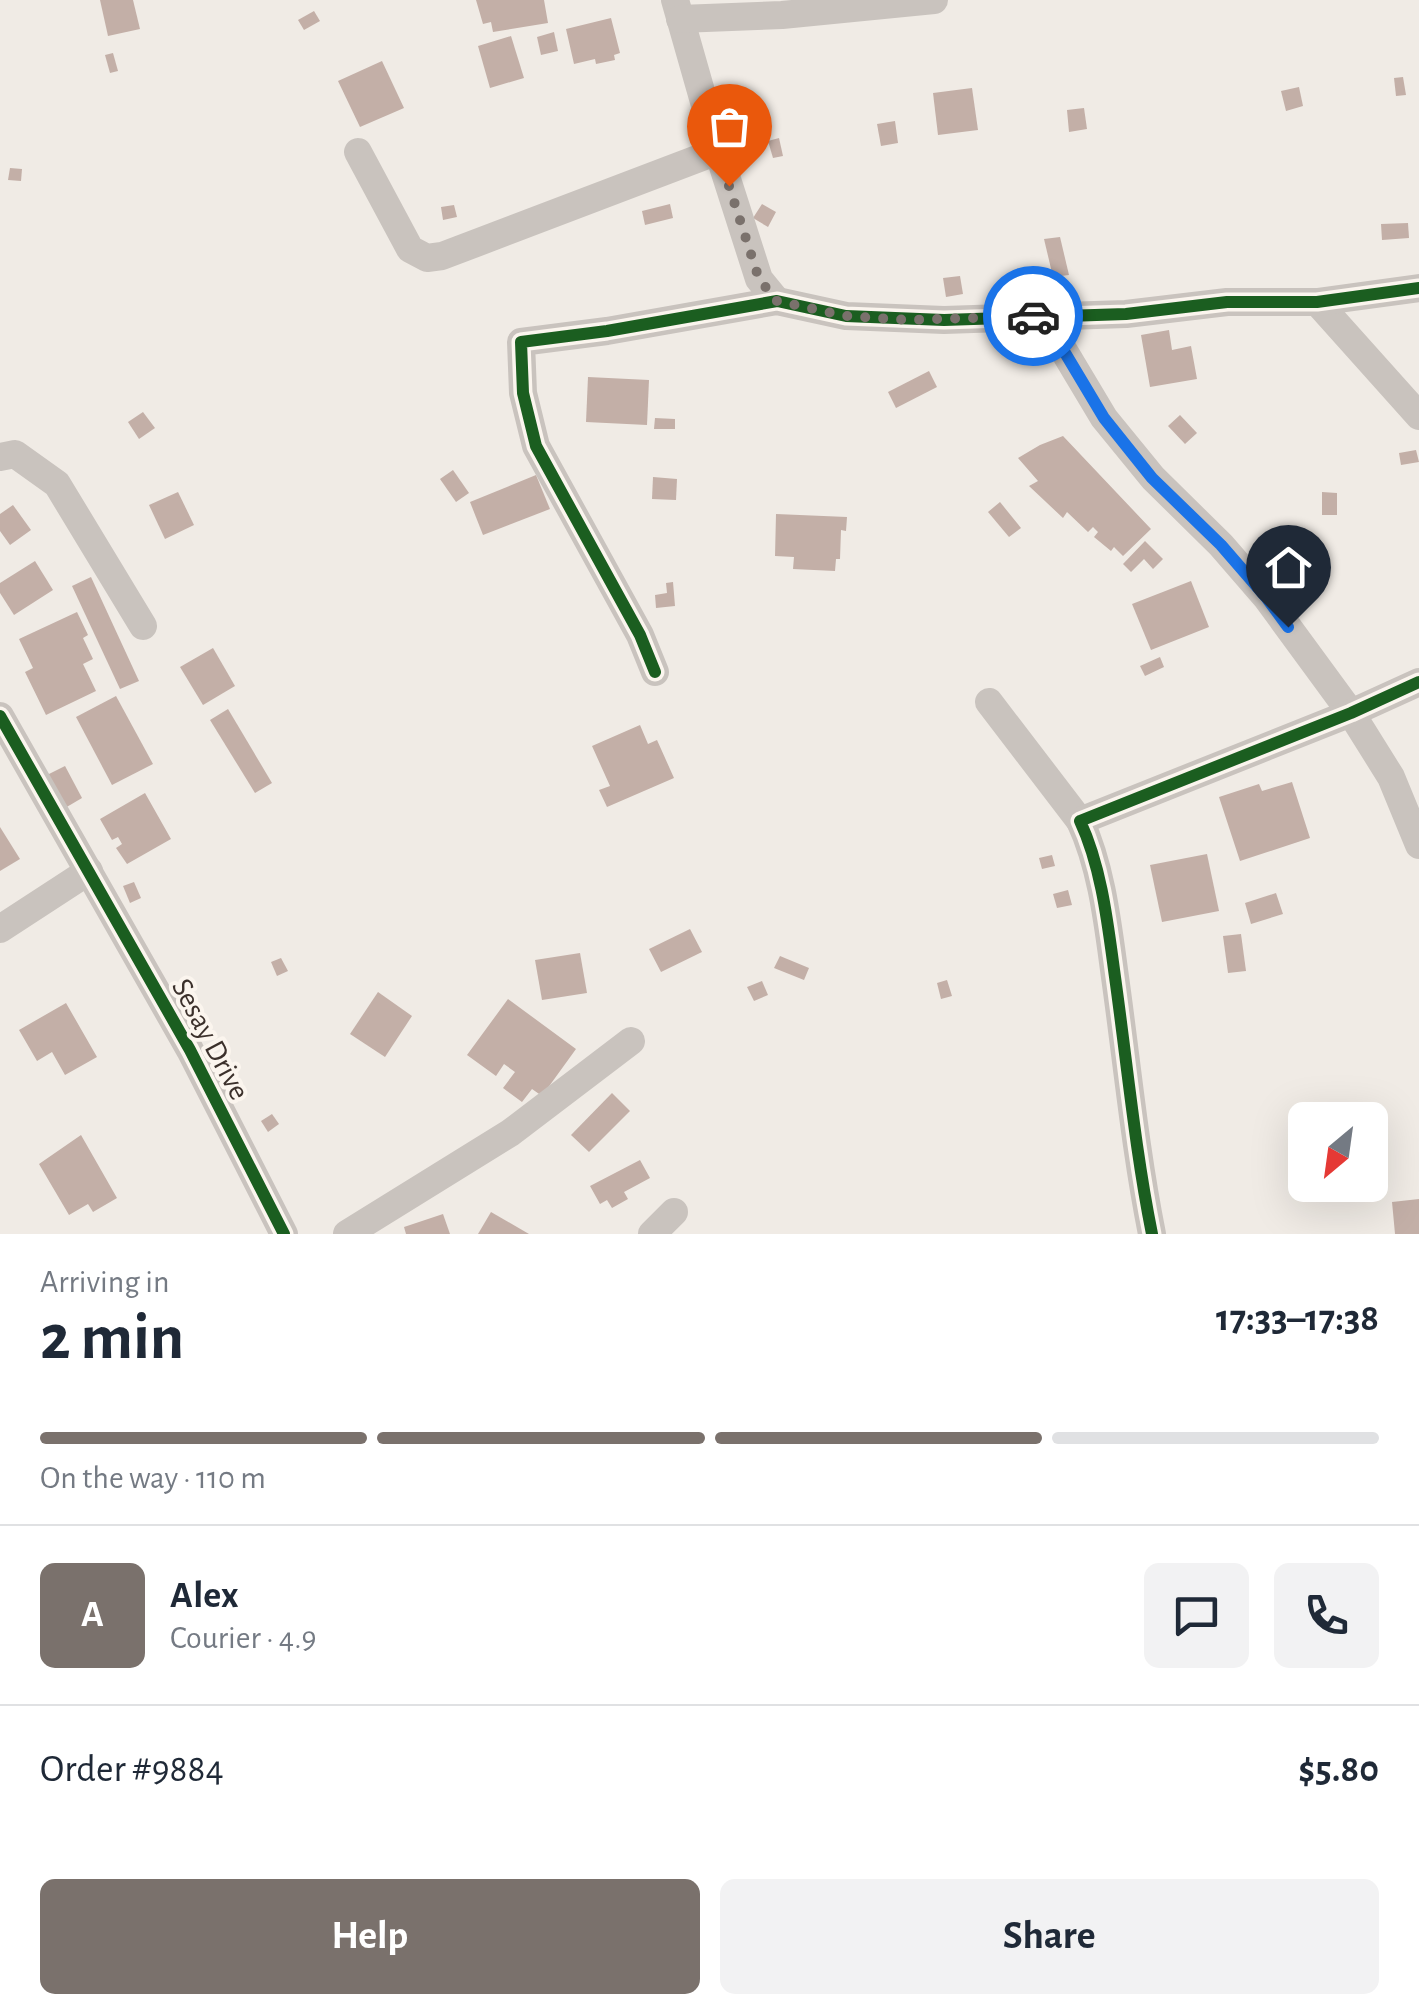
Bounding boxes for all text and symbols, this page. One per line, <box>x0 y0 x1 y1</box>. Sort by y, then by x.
pin <box>687 84 772 187</box>
icon: bag <box>702 99 757 154</box>
courier <box>983 266 1083 366</box>
icon: car <box>1006 289 1061 344</box>
pin <box>1246 525 1331 628</box>
icon: home <box>1261 540 1316 595</box>
street label: Sesay Drive <box>166 974 254 1105</box>
north arrow <box>1288 1102 1388 1202</box>
map controls <box>1288 1102 1388 1202</box>
text: Arriving in <box>40 1266 169 1298</box>
text: 17:33–17:38 <box>1216 1300 1379 1338</box>
text: 2 min <box>40 1306 184 1371</box>
text: On the way · 110 m <box>40 1462 266 1494</box>
button: chat <box>1144 1563 1249 1668</box>
button: phone <box>1274 1563 1379 1668</box>
text: Alex <box>170 1577 239 1615</box>
text: A <box>81 1596 104 1634</box>
text: Courier · 4.9 <box>170 1622 317 1654</box>
text: Order #9884 <box>40 1751 224 1789</box>
text: $5.80 <box>1298 1751 1379 1789</box>
button: Help <box>40 1879 700 1994</box>
button: Share <box>720 1879 1379 1994</box>

